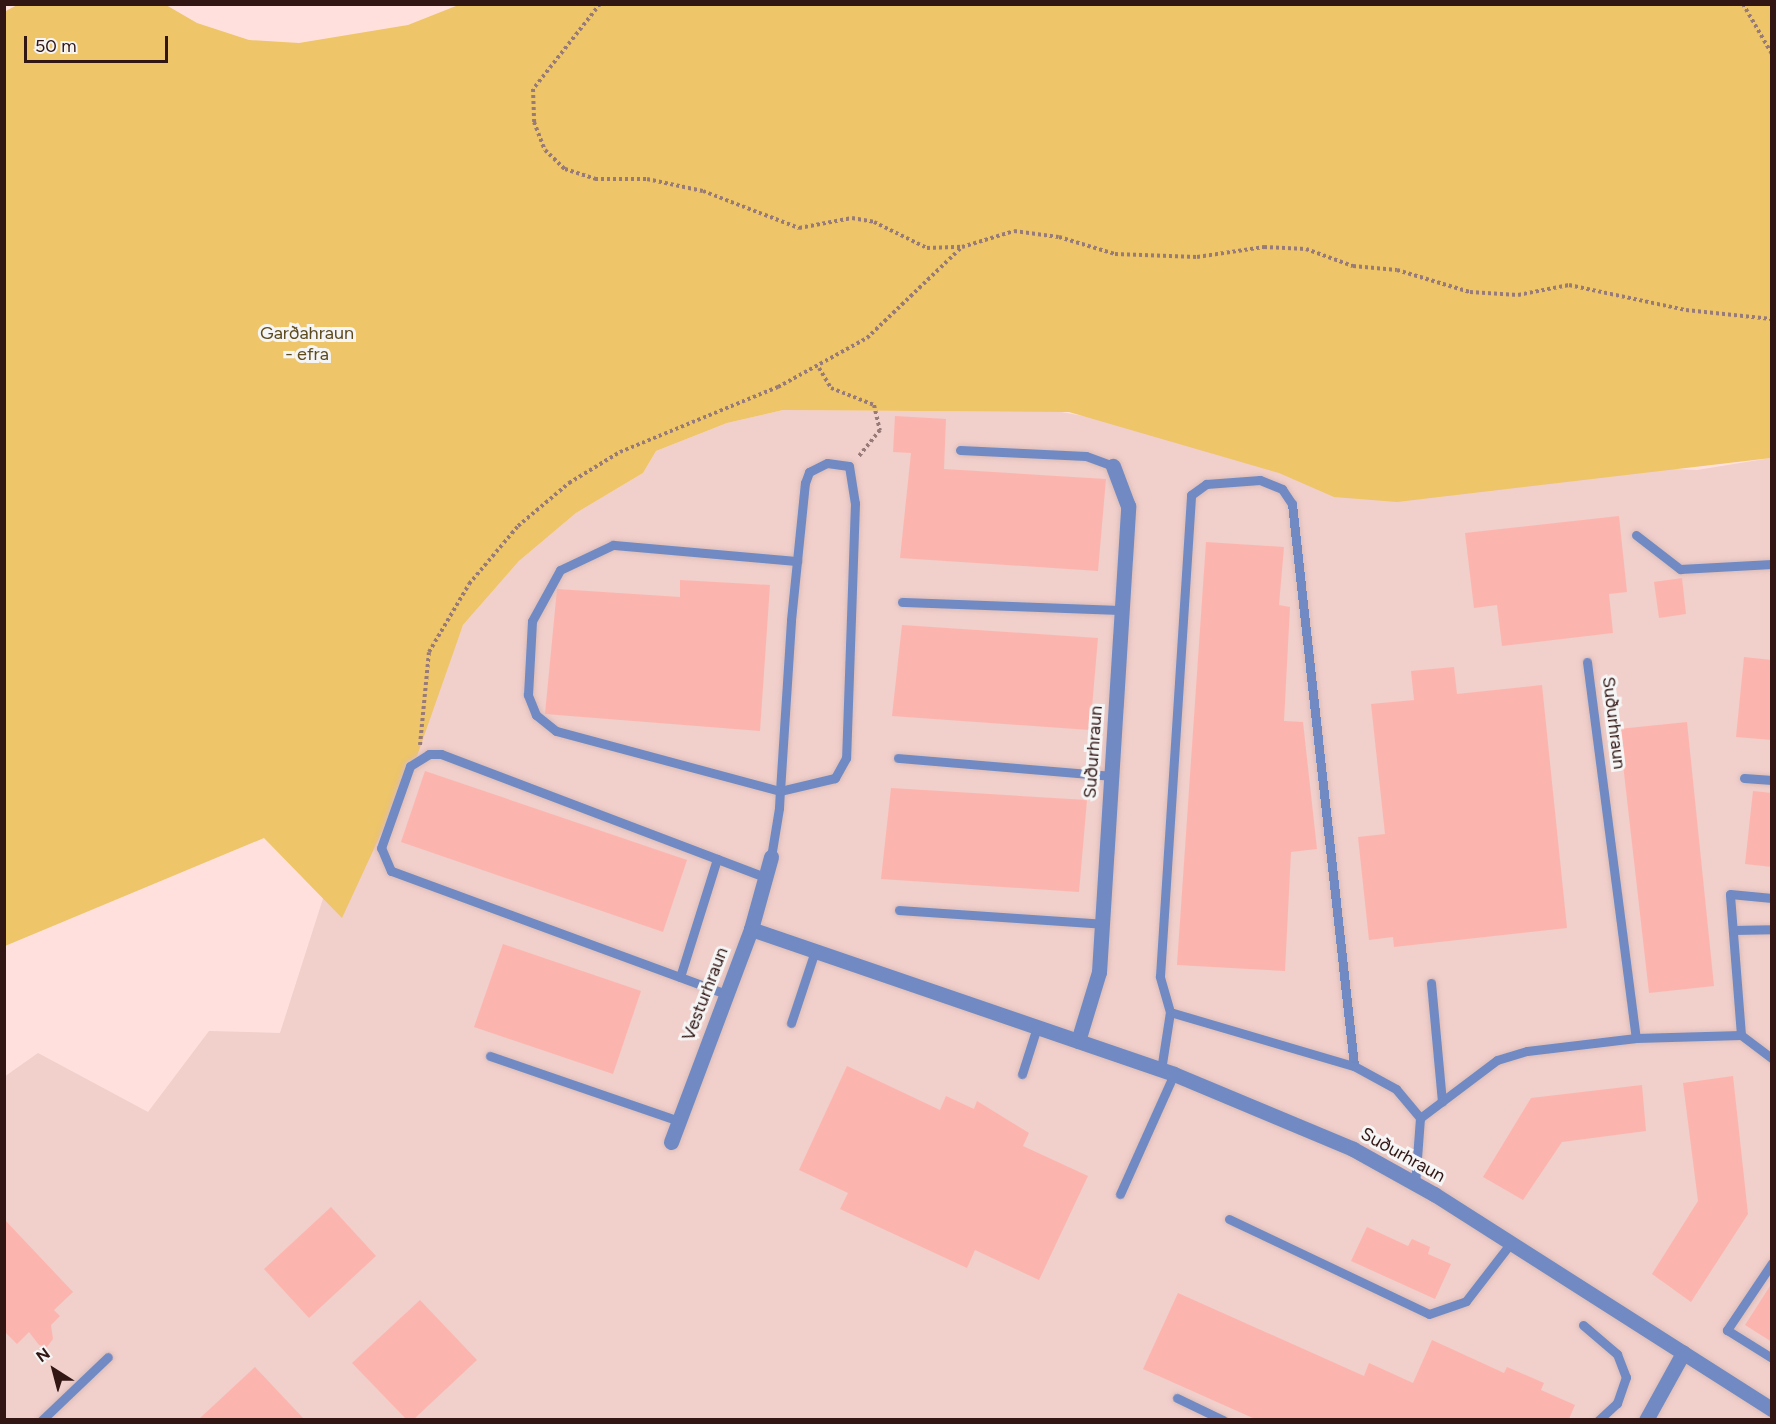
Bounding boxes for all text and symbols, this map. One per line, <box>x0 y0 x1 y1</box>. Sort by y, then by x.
scale bar <box>27 24 171 62</box>
text: 50 m <box>35 35 77 57</box>
park label: Garðahraun - efra <box>260 323 354 366</box>
street label: Suðurhraun <box>1598 675 1630 771</box>
street label: Suðurhraun <box>1079 705 1107 799</box>
street label: Vesturhraun <box>677 944 733 1044</box>
street label: Suðurhraun <box>1357 1123 1449 1187</box>
north arrow <box>24 1340 84 1400</box>
text: N <box>33 1344 54 1366</box>

